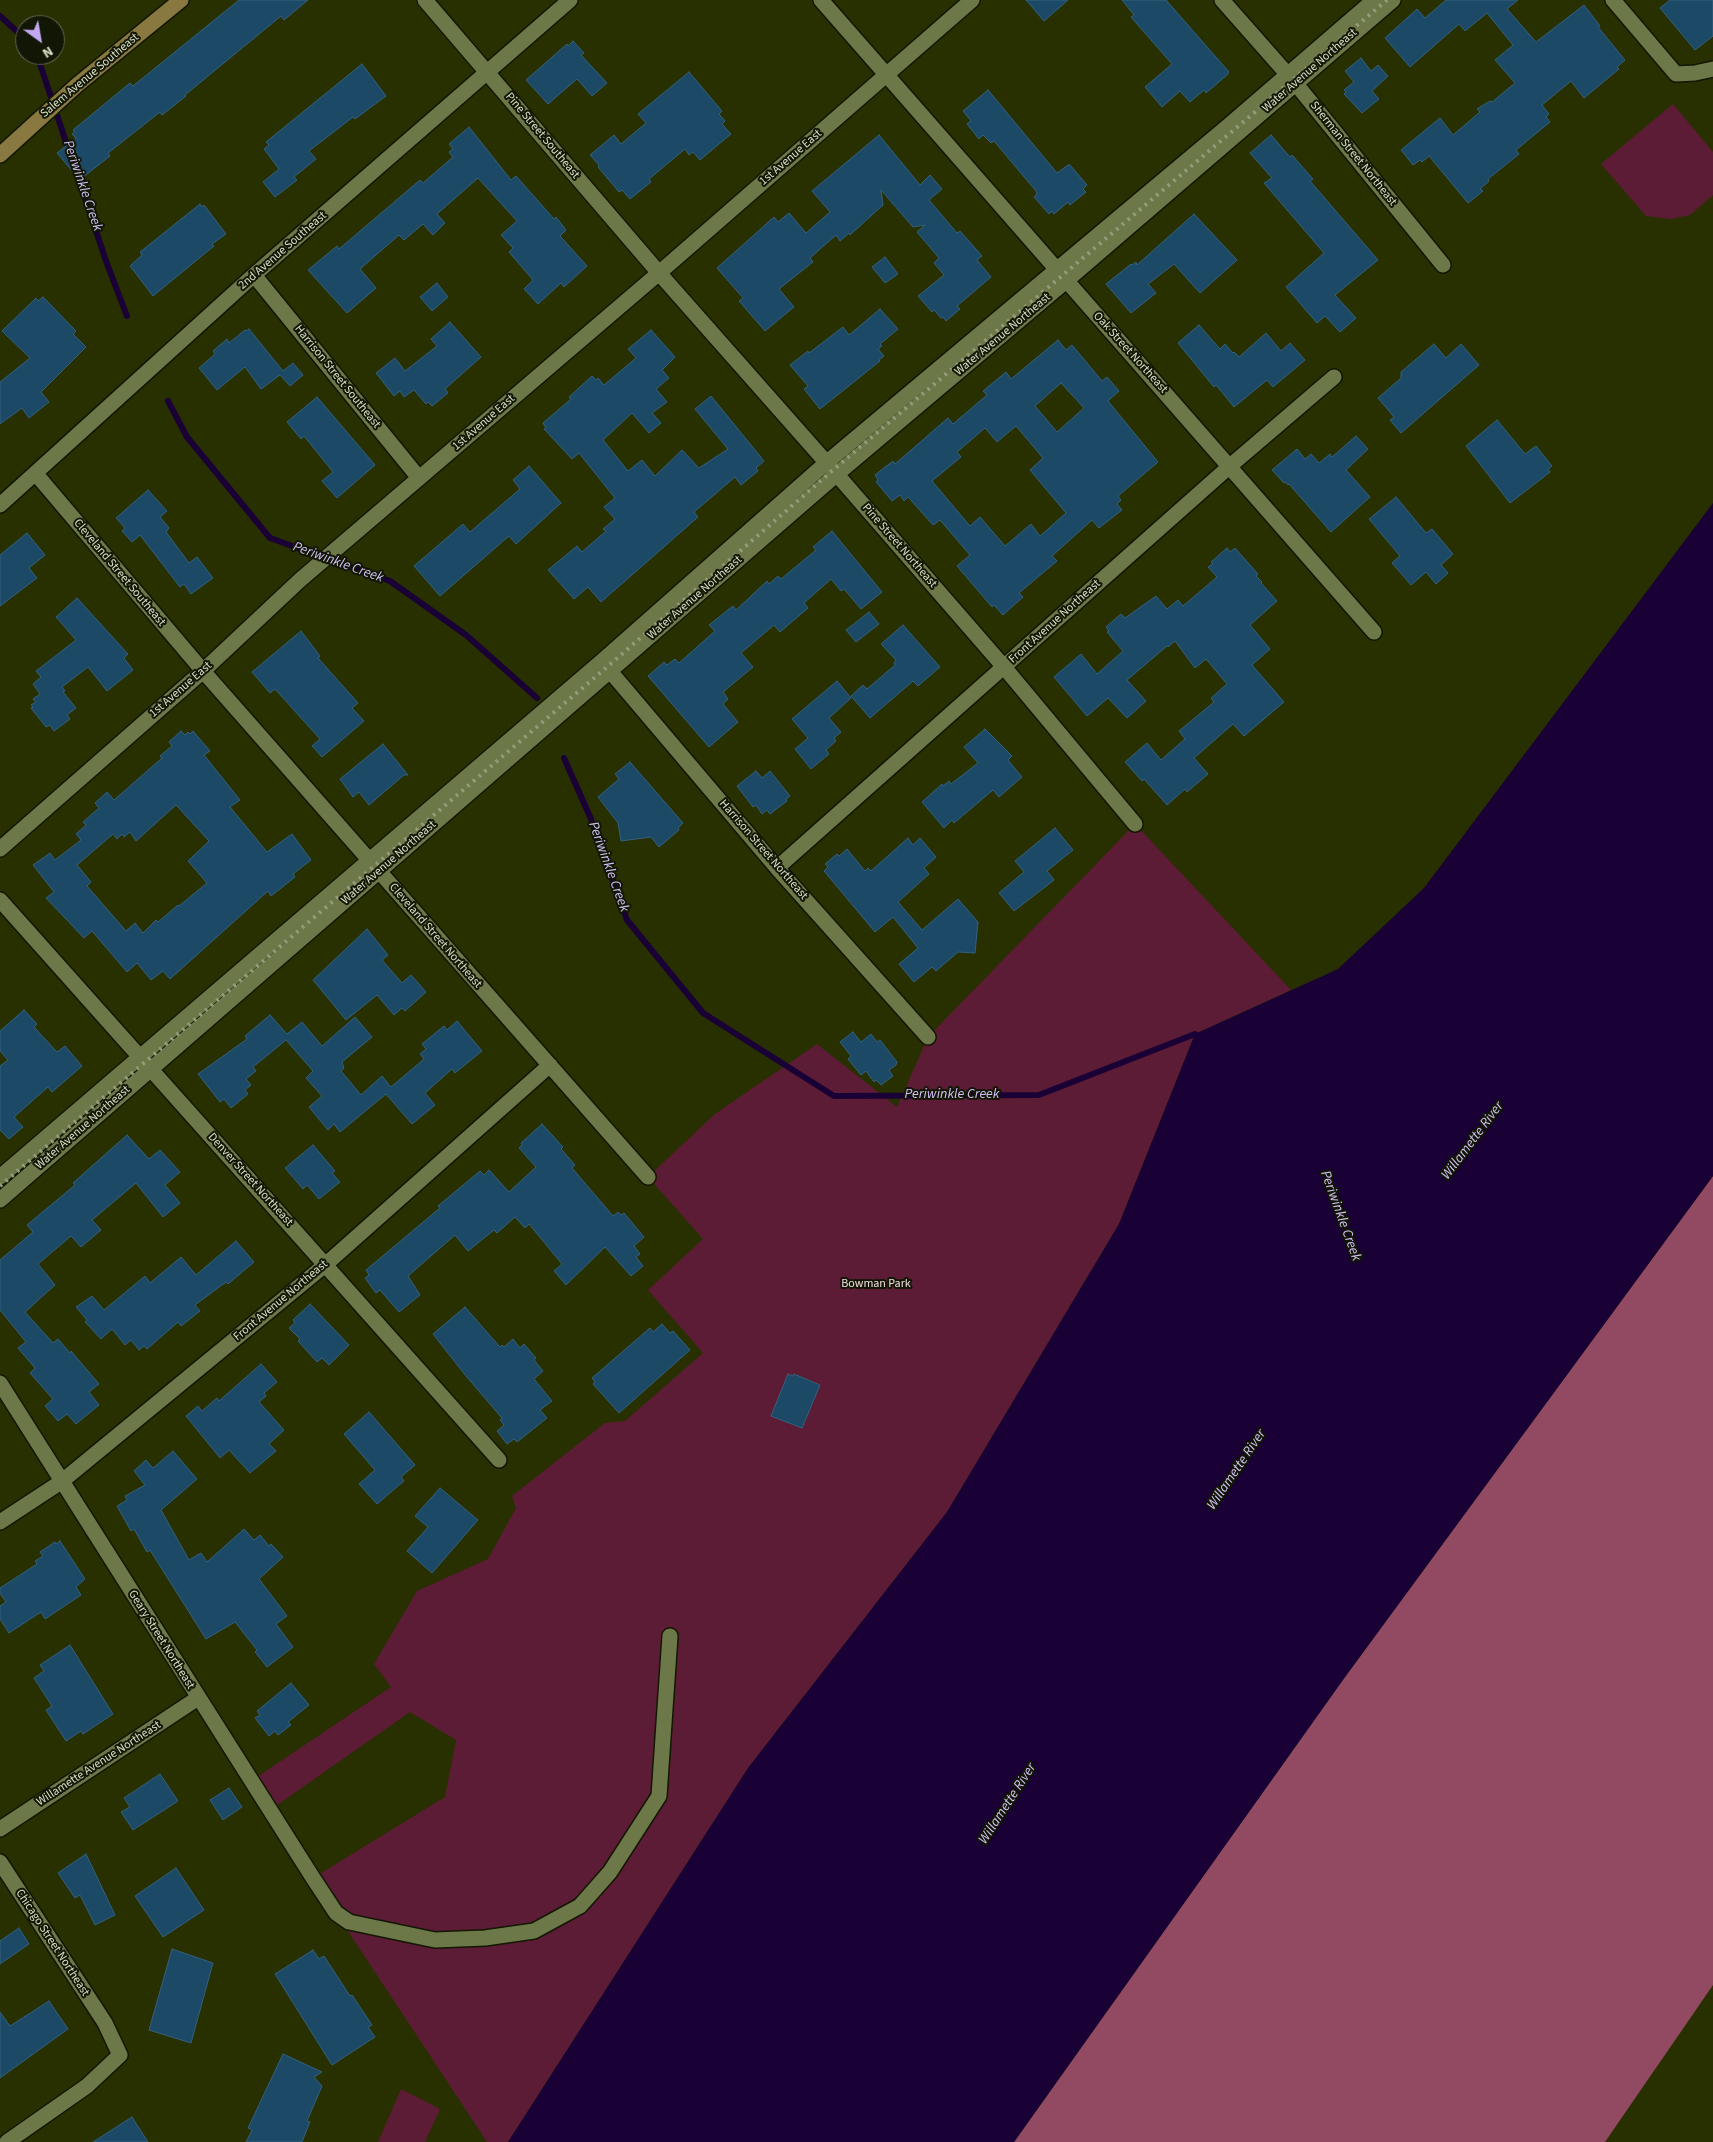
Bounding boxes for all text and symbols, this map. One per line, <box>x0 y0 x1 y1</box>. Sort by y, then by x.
north arrow <box>15 15 65 65</box>
street label: Water Avenue Northeast <box>1260 26 1360 116</box>
street label: Salem Avenue Southeast <box>38 31 142 121</box>
text: N <box>38 41 57 63</box>
street label: Pine Street Southeast <box>502 90 582 182</box>
street label: Sherman Street Northeast <box>1306 99 1400 209</box>
street label: 1st Avenue East <box>757 127 825 189</box>
water label: Periwinkle Creek <box>59 138 105 234</box>
street label: 2nd Avenue Southeast <box>236 209 330 293</box>
street label: Water Avenue Northeast <box>952 291 1054 379</box>
street label: Oak Street Northeast <box>1090 309 1170 397</box>
street label: Harrison Street Southeast <box>291 322 383 432</box>
street label: 1st Avenue East <box>450 392 518 454</box>
street label: Pine Street Northeast <box>859 501 939 591</box>
street label: Cleveland Street Southeast <box>70 517 168 629</box>
water label: Periwinkle Creek <box>291 539 385 587</box>
street label: Water Avenue Northeast <box>645 553 745 643</box>
street label: Front Avenue Northeast <box>1006 577 1104 667</box>
street label: 1st Avenue East <box>147 659 215 721</box>
street label: Harrison Street Northeast <box>716 797 810 903</box>
street label: Water Avenue Northeast <box>339 818 439 908</box>
water label: Periwinkle Creek <box>584 820 632 914</box>
street label: Cleveland Street Northeast <box>386 881 484 991</box>
street label: Water Avenue Northeast <box>33 1083 133 1173</box>
water label: Periwinkle Creek <box>905 1087 999 1103</box>
water label: Willamette River <box>1438 1099 1508 1183</box>
street label: Denver Street Northeast <box>204 1131 296 1229</box>
water label: Periwinkle Creek <box>1316 1169 1364 1263</box>
street label: Front Avenue Northeast <box>231 1257 331 1345</box>
park label: Bowman Park <box>841 1277 911 1291</box>
water label: Willamette River <box>1204 1427 1270 1513</box>
street label: Geary Street Northeast <box>125 1588 197 1692</box>
street label: Willamette Avenue Northeast <box>34 1718 164 1810</box>
water label: Willamette River <box>976 1760 1040 1848</box>
street label: Chicago Street Northeast <box>12 1887 92 1999</box>

